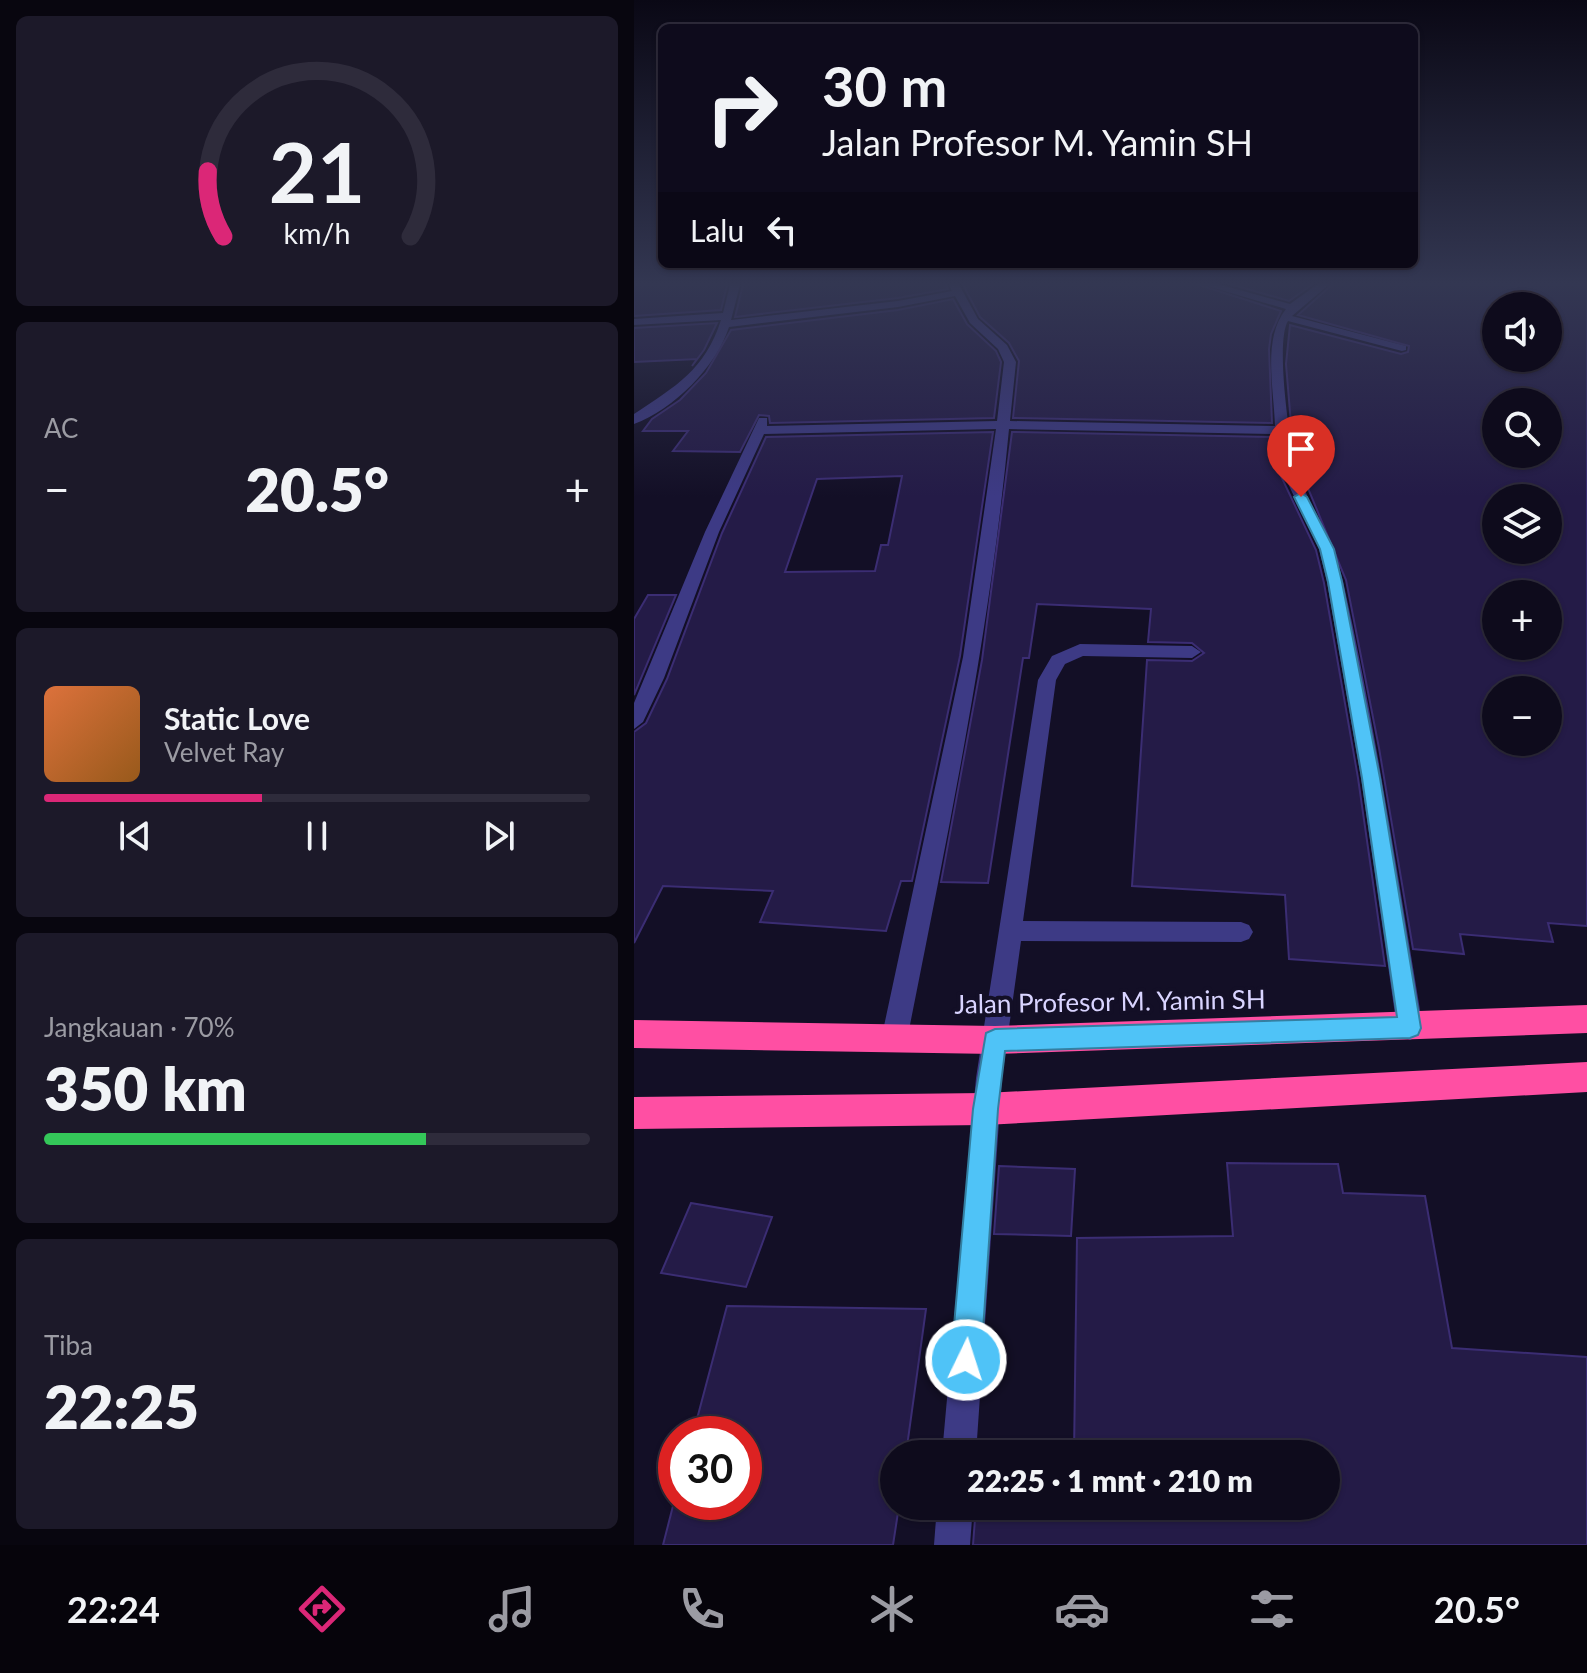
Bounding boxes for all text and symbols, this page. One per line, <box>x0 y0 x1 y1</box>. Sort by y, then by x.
text: 30 m <box>822 52 947 119</box>
icon: right <box>690 56 794 160</box>
text: 21 <box>269 120 365 220</box>
text: Jalan Profesor M. Yamin SH <box>822 120 1253 164</box>
icon: left <box>760 208 804 252</box>
text: Lalu <box>690 212 744 248</box>
text: km/h <box>284 216 350 250</box>
map controls <box>1482 292 1562 756</box>
button: sound <box>1482 292 1562 372</box>
button: search <box>1482 388 1562 468</box>
text: AC <box>44 412 79 444</box>
pin <box>1267 415 1335 497</box>
icon: arrive <box>1279 427 1323 471</box>
text: 20.5° <box>245 453 389 525</box>
text: − <box>44 463 70 515</box>
text: + <box>564 463 590 515</box>
button: layers <box>1482 484 1562 564</box>
button: + <box>1482 580 1562 660</box>
button: − <box>1482 676 1562 756</box>
text: Static Love <box>164 700 310 736</box>
text: Velvet Ray <box>164 736 284 768</box>
icon: previous <box>113 814 157 858</box>
icon: pause <box>295 814 339 858</box>
icon: next <box>477 814 521 858</box>
street label: Jalan Profesor M. Yamin SH <box>954 982 1266 1020</box>
text: Jangkauan · 70% <box>44 1011 235 1043</box>
text: 350 km <box>44 1052 247 1124</box>
position arrow <box>924 1318 1008 1402</box>
text: Tiba <box>44 1329 93 1361</box>
text: 22:25 <box>44 1370 199 1442</box>
speed limit sign: 30 <box>658 1416 762 1520</box>
text: 22:25 · 1 mnt · 210 m <box>967 1462 1253 1498</box>
icon: directions <box>294 1581 350 1637</box>
icon: music <box>484 1581 540 1637</box>
icon: phone <box>674 1581 730 1637</box>
icon: climate <box>864 1581 920 1637</box>
icon: car <box>1054 1581 1110 1637</box>
icon: filters <box>1244 1581 1300 1637</box>
text: 22:24 <box>67 1587 160 1631</box>
text: 20.5° <box>1434 1587 1520 1631</box>

